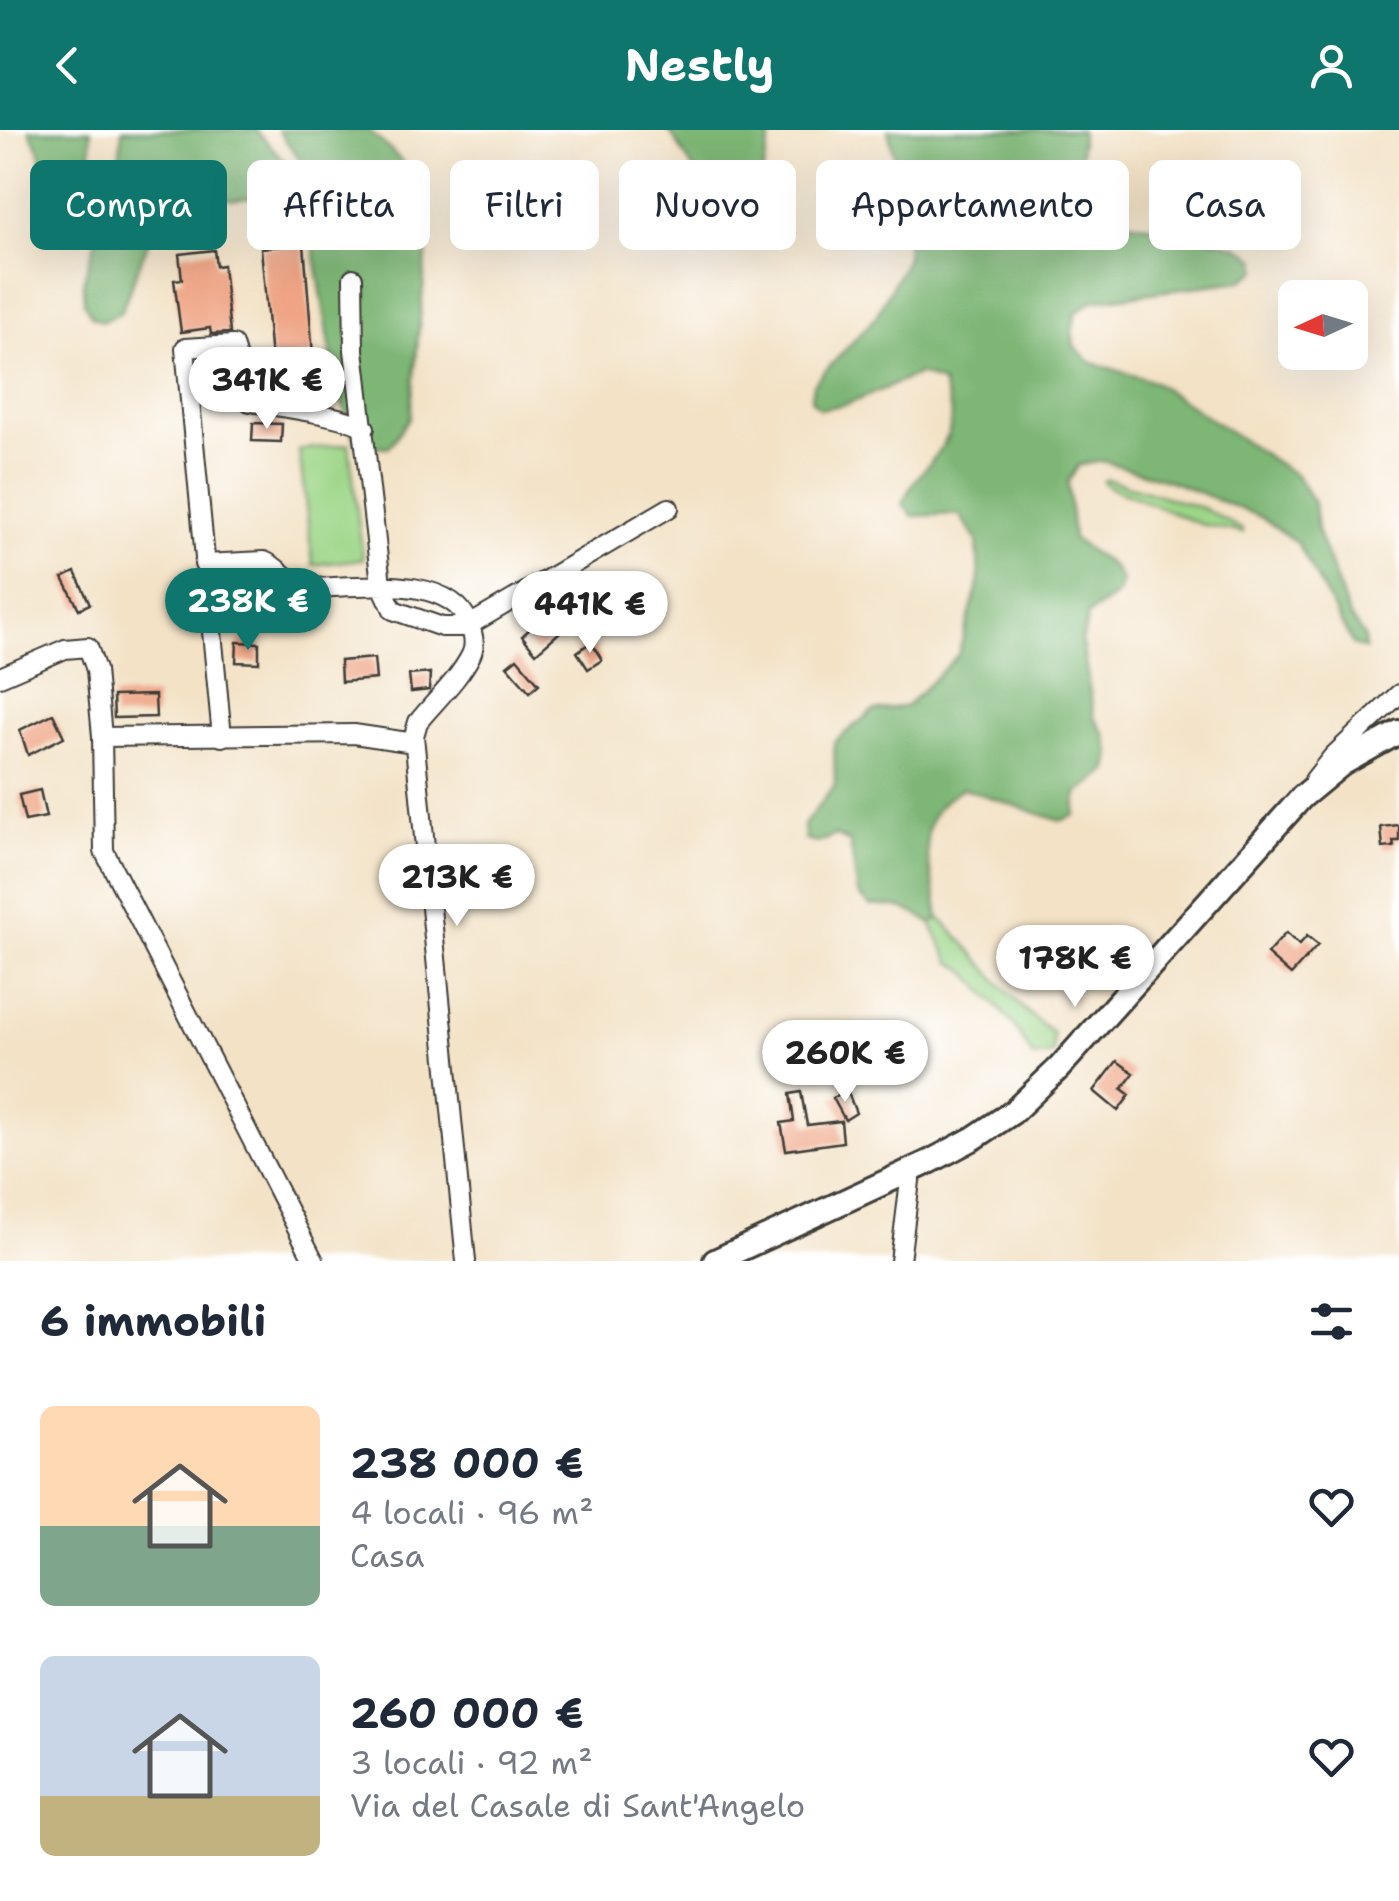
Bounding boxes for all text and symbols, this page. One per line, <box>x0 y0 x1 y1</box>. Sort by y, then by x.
text: Nestly <box>625 35 774 95</box>
icon: back <box>40 38 95 93</box>
icon: person <box>1304 38 1359 93</box>
chip: Compra <box>30 160 227 250</box>
chip: Affitta <box>247 160 430 250</box>
chip: Filtri <box>450 160 599 250</box>
chip: Nuovo <box>619 160 796 250</box>
chip: Appartamento <box>816 160 1129 250</box>
chip: Casa <box>1149 160 1301 250</box>
north arrow <box>1278 280 1368 370</box>
map controls <box>1278 280 1368 370</box>
pin: 341K € <box>186 347 348 432</box>
text: 341K € <box>211 358 323 401</box>
pin: 238K € <box>167 568 329 653</box>
pin: 441K € <box>509 571 671 656</box>
text: 238K € <box>187 579 309 622</box>
text: 441K € <box>534 582 646 625</box>
pin: 213K € <box>376 844 538 929</box>
text: 213K € <box>401 855 513 898</box>
pin: 178K € <box>994 925 1156 1010</box>
text: 178K € <box>1018 936 1132 979</box>
pin: 260K € <box>764 1020 926 1105</box>
text: 260K € <box>784 1031 906 1074</box>
text: 6 immobili <box>40 1293 266 1349</box>
icon: filters <box>1304 1294 1359 1349</box>
text: 238 000 € <box>350 1435 584 1491</box>
icon: home <box>120 1446 240 1566</box>
icon: heart <box>1304 1479 1359 1534</box>
text: 4 locali · 96 m² <box>350 1491 594 1534</box>
text: Casa <box>350 1534 424 1577</box>
text: 260 000 € <box>350 1685 584 1741</box>
icon: home <box>120 1696 240 1816</box>
icon: heart <box>1304 1729 1359 1784</box>
text: 3 locali · 92 m² <box>350 1741 593 1784</box>
text: Via del Casale di Sant'Angelo <box>350 1784 805 1827</box>

